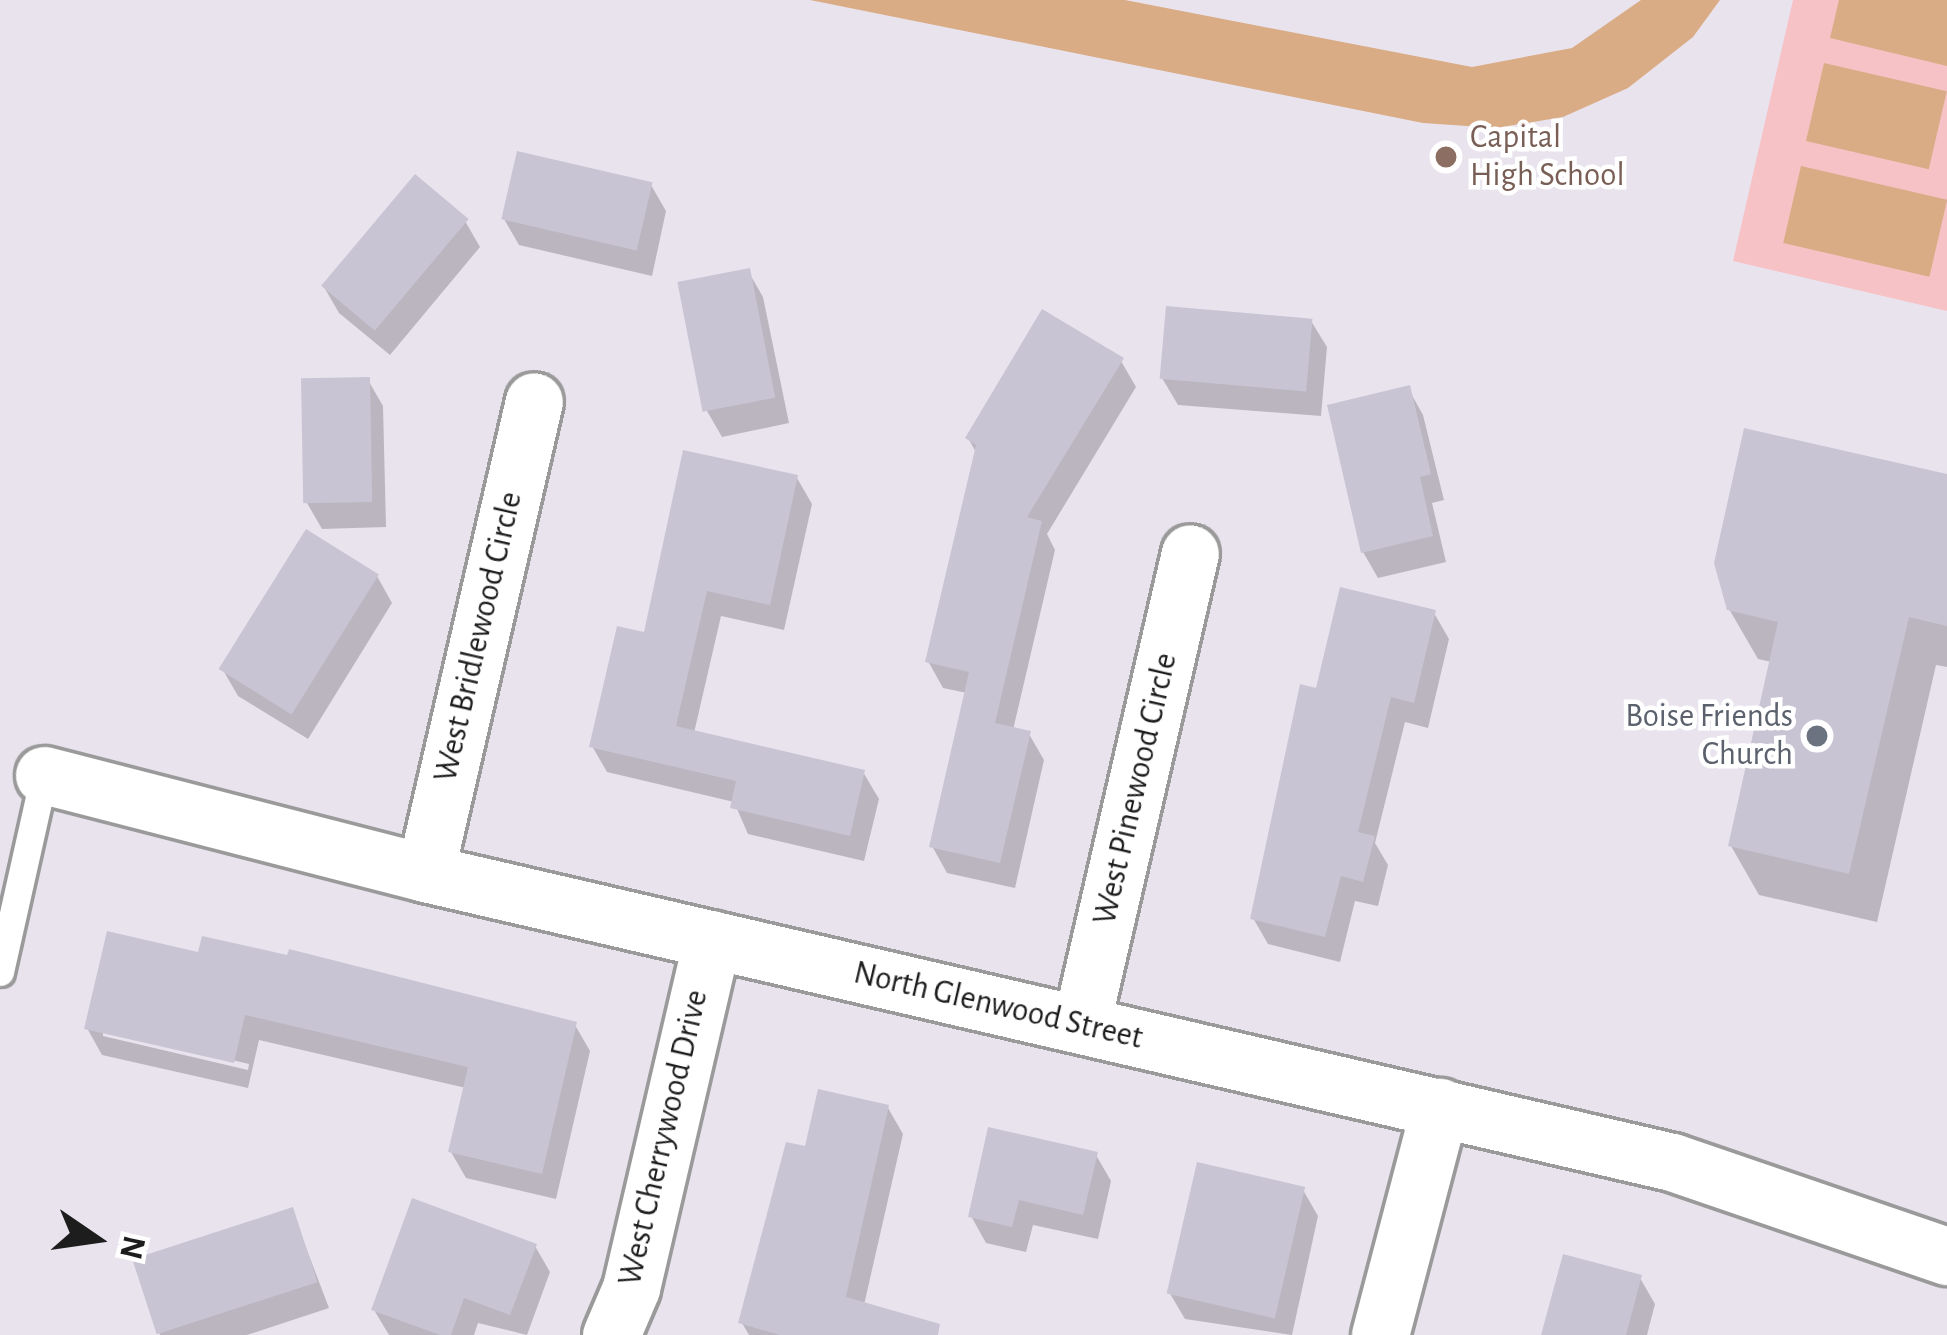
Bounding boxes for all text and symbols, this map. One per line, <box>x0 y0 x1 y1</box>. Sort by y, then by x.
place label: Capital High School <box>1470 118 1625 196</box>
marker: Capital High School <box>1433 144 1459 170</box>
street label: West Bridlewood Circle <box>426 488 532 786</box>
street label: West Pinewood Circle <box>1086 649 1186 929</box>
place label: Boise Friends Church <box>1625 697 1793 775</box>
marker: Boise Friends Church <box>1804 723 1830 749</box>
street label: North Glenwood Street <box>850 954 1146 1058</box>
street label: West Cherrywood Drive <box>611 986 717 1290</box>
north arrow <box>36 1179 156 1299</box>
text: N <box>113 1232 150 1262</box>

